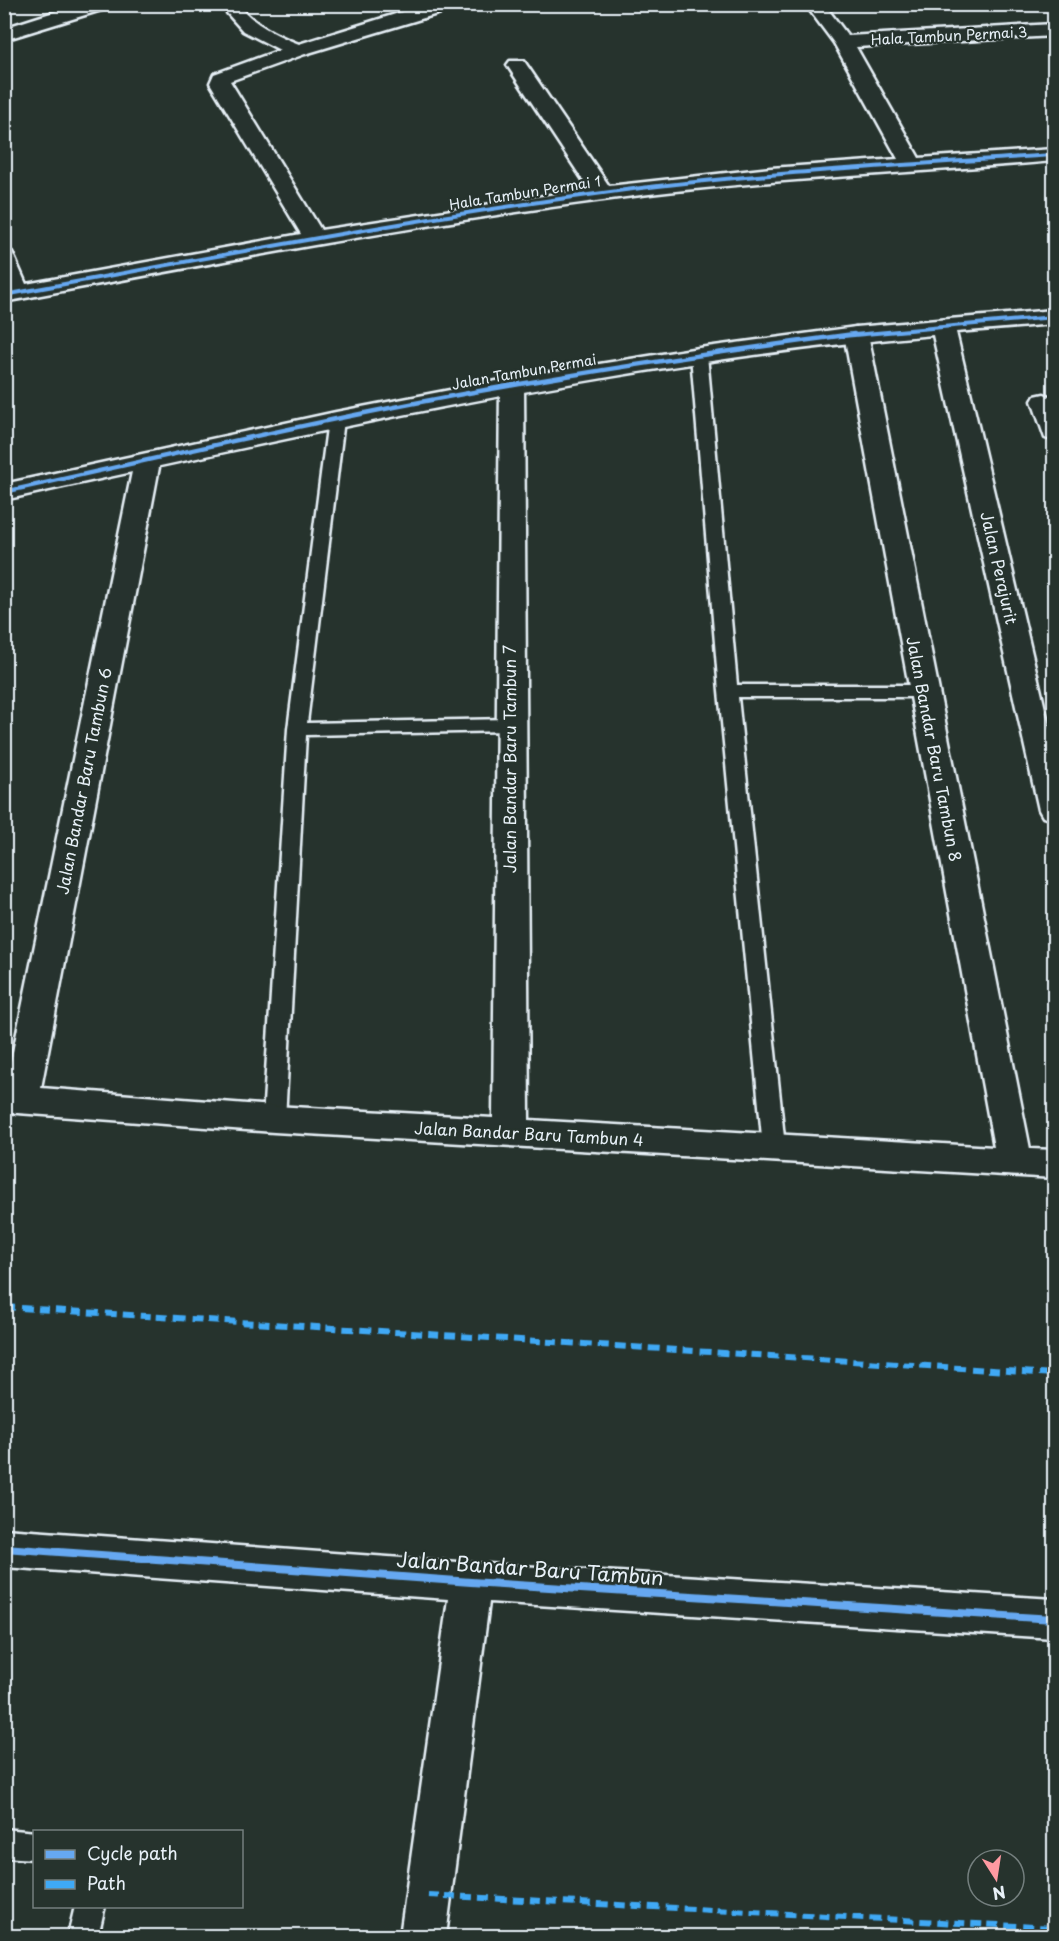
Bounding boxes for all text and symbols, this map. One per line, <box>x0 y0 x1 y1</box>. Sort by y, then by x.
street label: Hala Tambun Permai 3 <box>870 21 1028 50</box>
street label: Hala Tambun Permai 1 <box>447 170 602 215</box>
street label: Jalan Tambun Permai <box>450 348 598 395</box>
street label: Jalan Perajurit <box>975 509 1025 627</box>
street label: Jalan Bandar Baru Tambun 8 <box>901 634 969 864</box>
street label: Jalan Bandar Baru Tambun 7 <box>497 645 521 873</box>
street label: Jalan Bandar Baru Tambun 6 <box>49 665 117 896</box>
street label: Jalan Bandar Baru Tambun 4 <box>414 1115 644 1151</box>
street label: Jalan Bandar Baru Tambun <box>396 1544 665 1592</box>
legend <box>33 1830 243 1908</box>
text: Cycle path <box>87 1839 178 1866</box>
north arrow <box>966 1848 1026 1908</box>
text: Path <box>87 1869 126 1896</box>
text: N <box>991 1881 1008 1907</box>

